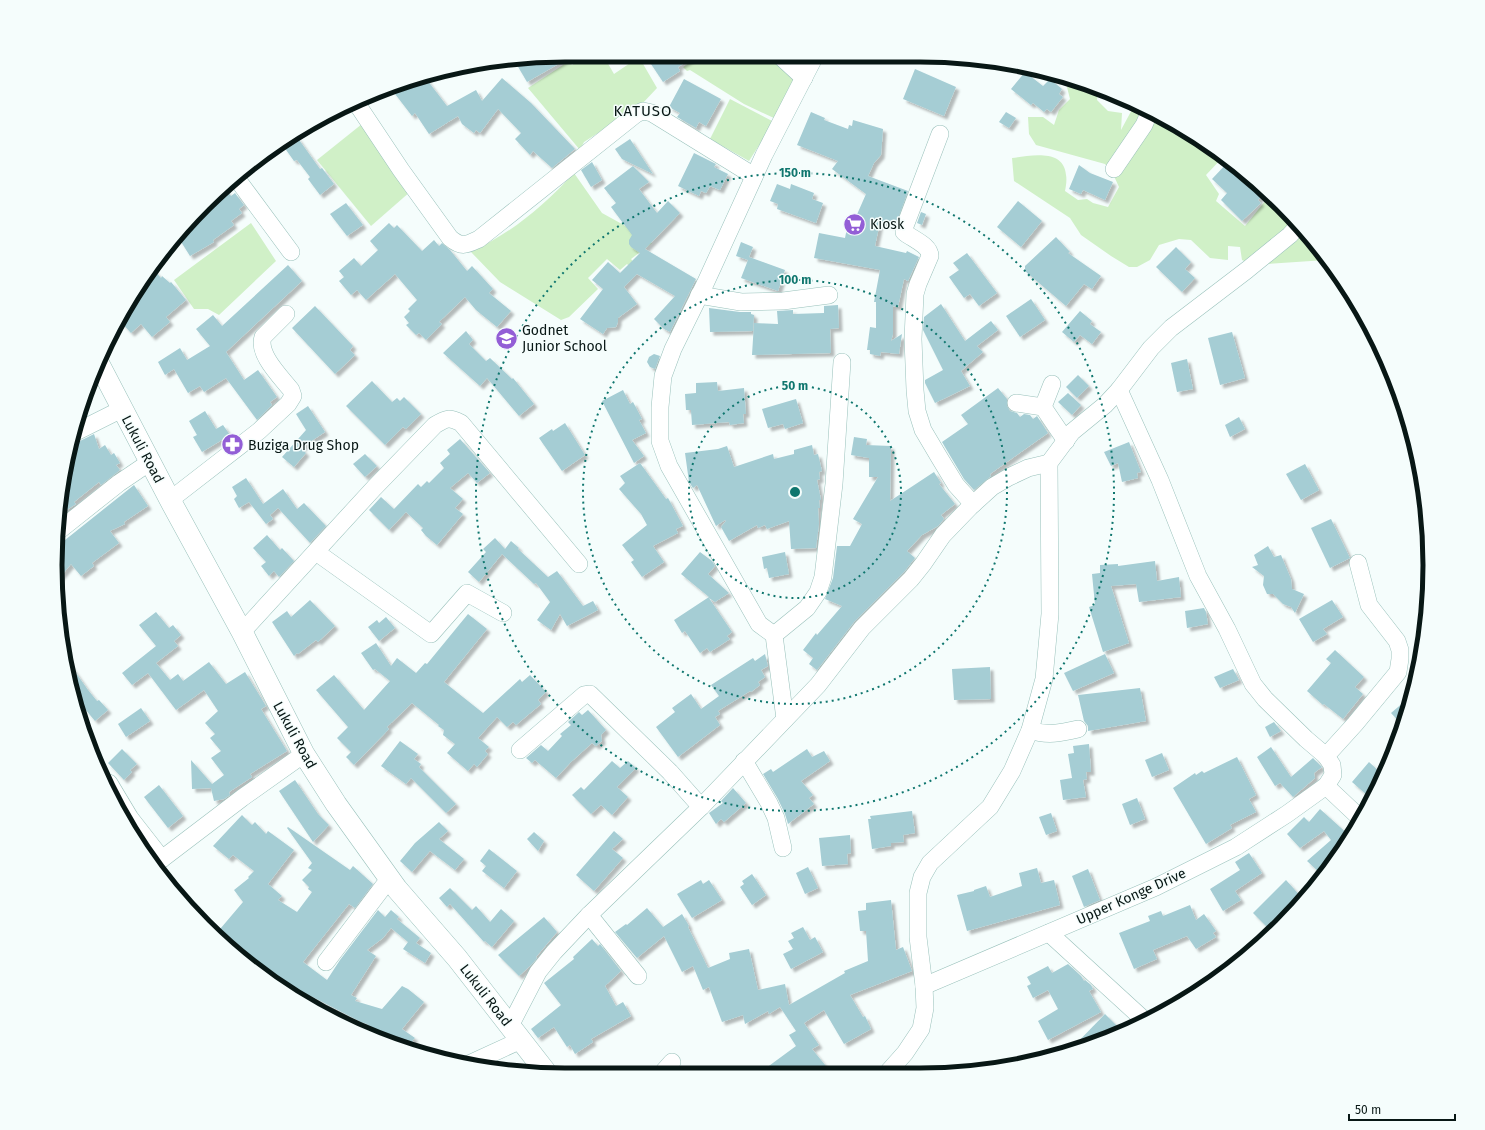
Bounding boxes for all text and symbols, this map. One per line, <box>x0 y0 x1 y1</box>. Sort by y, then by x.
district label: KATUSO <box>614 102 672 120</box>
text: 150 m <box>779 166 811 180</box>
supermarket icon: Kiosk <box>841 211 867 237</box>
place label: Kiosk <box>870 216 905 233</box>
text: 100 m <box>779 273 811 287</box>
place label: Godnet Junior School <box>522 322 607 355</box>
school or university icon: Godnet Junior School <box>493 325 519 351</box>
text: 50 m <box>782 379 808 393</box>
street label: Lukuli Road <box>118 412 167 486</box>
pharmacy icon: Buziga Drug Shop <box>220 432 246 458</box>
place label: Buziga Drug Shop <box>248 437 359 454</box>
centre of rings <box>788 485 802 499</box>
street label: Lukuli Road <box>269 699 320 772</box>
street label: Upper Konge Drive <box>1074 865 1189 928</box>
street label: Lukuli Road <box>456 961 515 1030</box>
scale bar <box>1349 1096 1455 1122</box>
text: 50 m <box>1355 1103 1381 1117</box>

